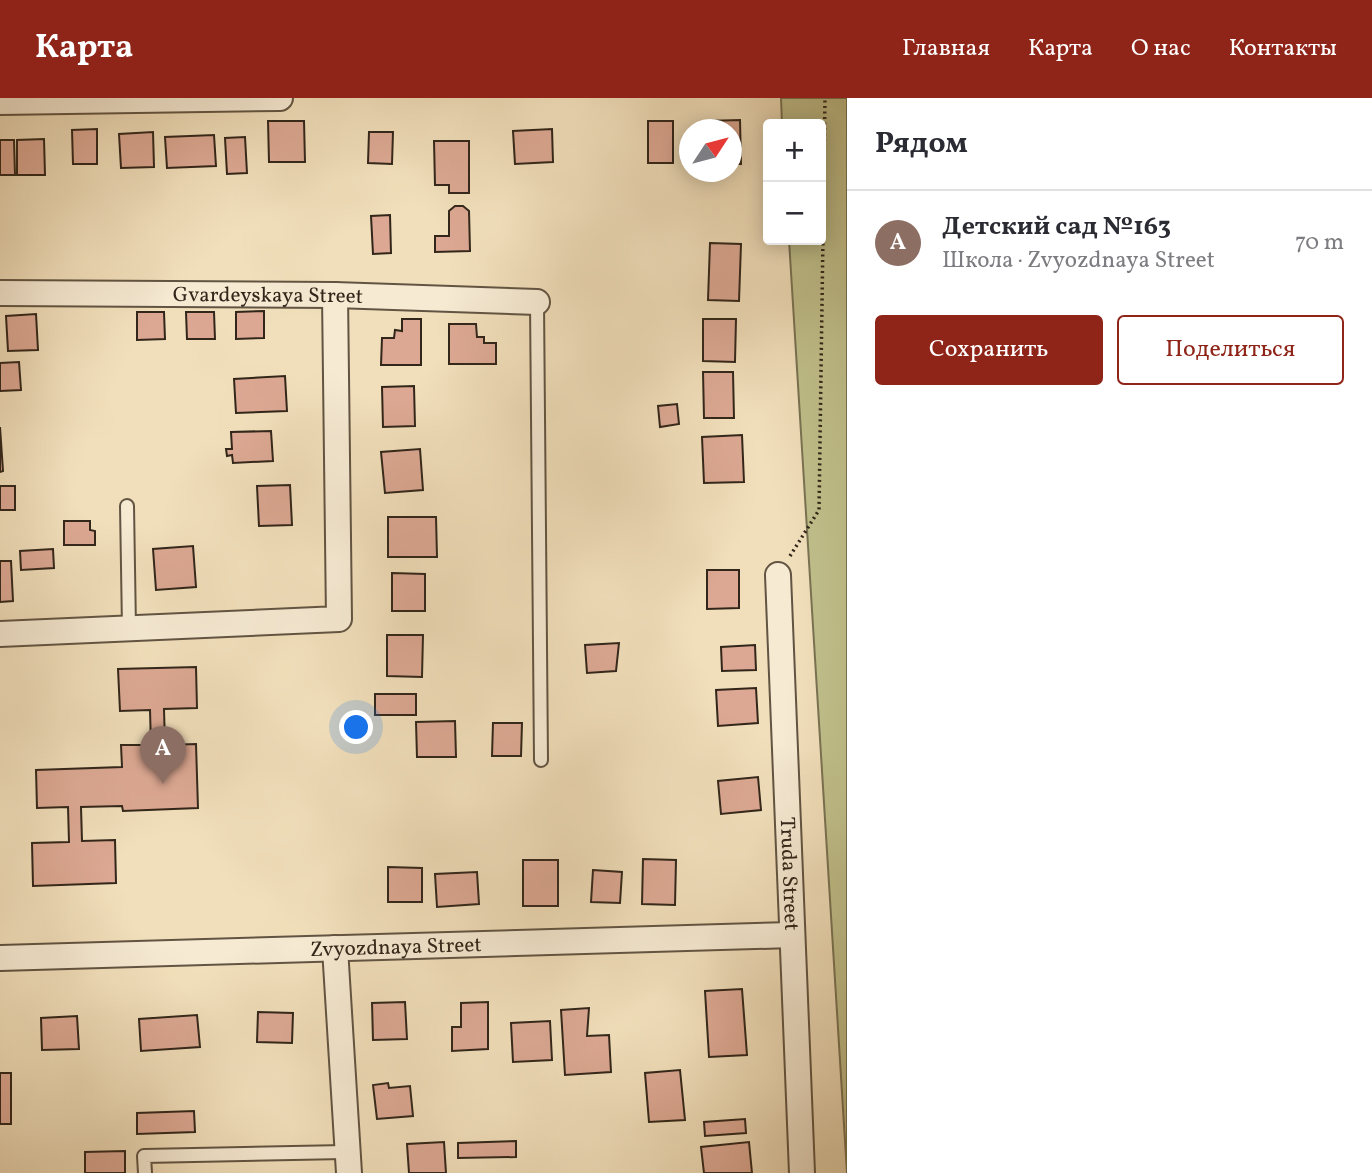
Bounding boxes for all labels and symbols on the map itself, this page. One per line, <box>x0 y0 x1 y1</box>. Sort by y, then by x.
north arrow <box>679 119 742 182</box>
street label: Gvardeyskaya Street <box>173 281 363 312</box>
your location <box>339 710 373 744</box>
pin: A <box>140 726 186 784</box>
street label: Truda Street <box>772 816 805 931</box>
street label: Zvyozdnaya Street <box>310 931 482 965</box>

